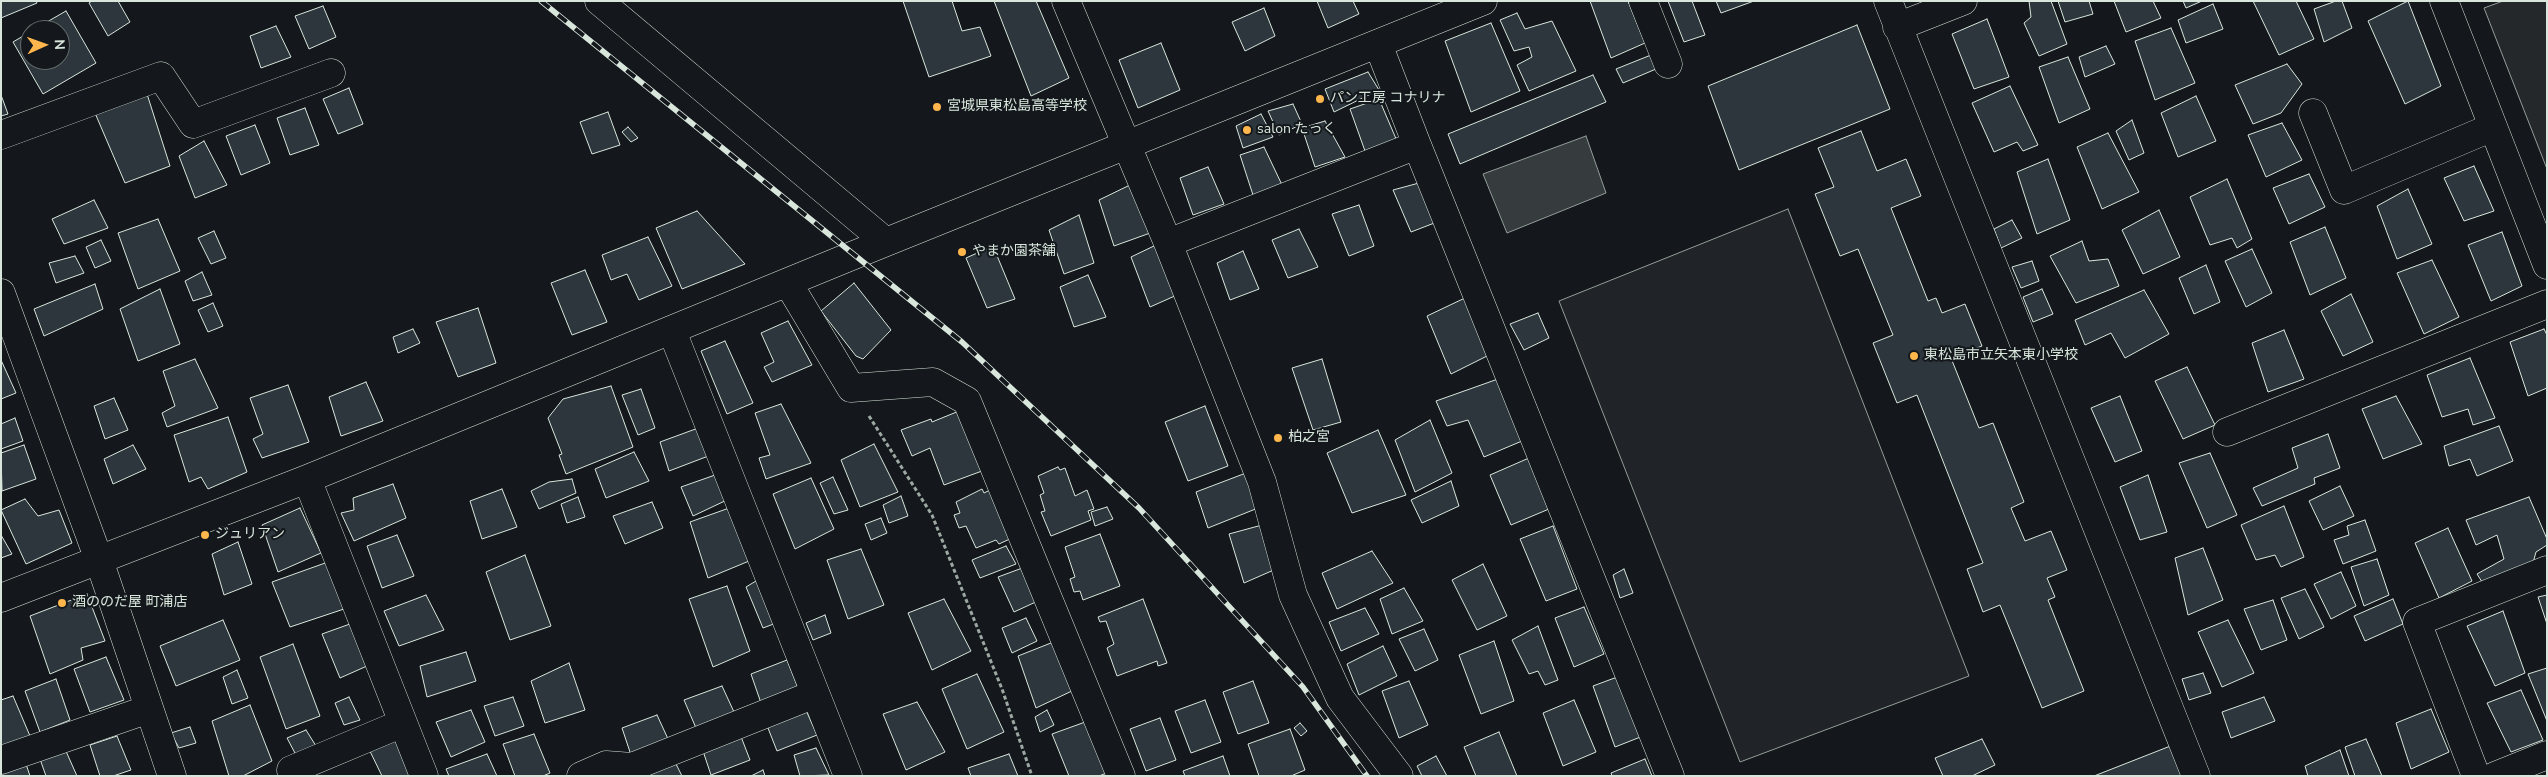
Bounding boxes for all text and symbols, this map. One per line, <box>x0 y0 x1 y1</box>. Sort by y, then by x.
north arrow <box>20 20 70 70</box>
text: N <box>50 39 69 50</box>
place label: パン工房 コナリナ <box>1330 91 1446 107</box>
marker: パン工房 コナリナ <box>1314 93 1326 105</box>
place label: 宮城県東松島高等学校 <box>947 99 1087 115</box>
marker: 宮城県東松島高等学校 <box>931 101 943 113</box>
place label: salon たっく <box>1257 122 1337 138</box>
marker: salon たっく <box>1241 124 1253 136</box>
place label: やまか園茶舗 <box>972 244 1056 260</box>
marker: やまか園茶舗 <box>956 246 968 258</box>
place label: 東松島市立矢本東小学校 <box>1924 348 2078 364</box>
marker: 東松島市立矢本東小学校 <box>1908 350 1920 362</box>
place label: 柏之宮 <box>1288 430 1330 446</box>
marker: 柏之宮 <box>1272 432 1284 444</box>
place label: ジュリアン <box>215 527 285 543</box>
marker: ジュリアン <box>199 529 211 541</box>
place label: 酒ののだ屋 町浦店 <box>72 595 188 611</box>
marker: 酒ののだ屋 町浦店 <box>56 597 68 609</box>

